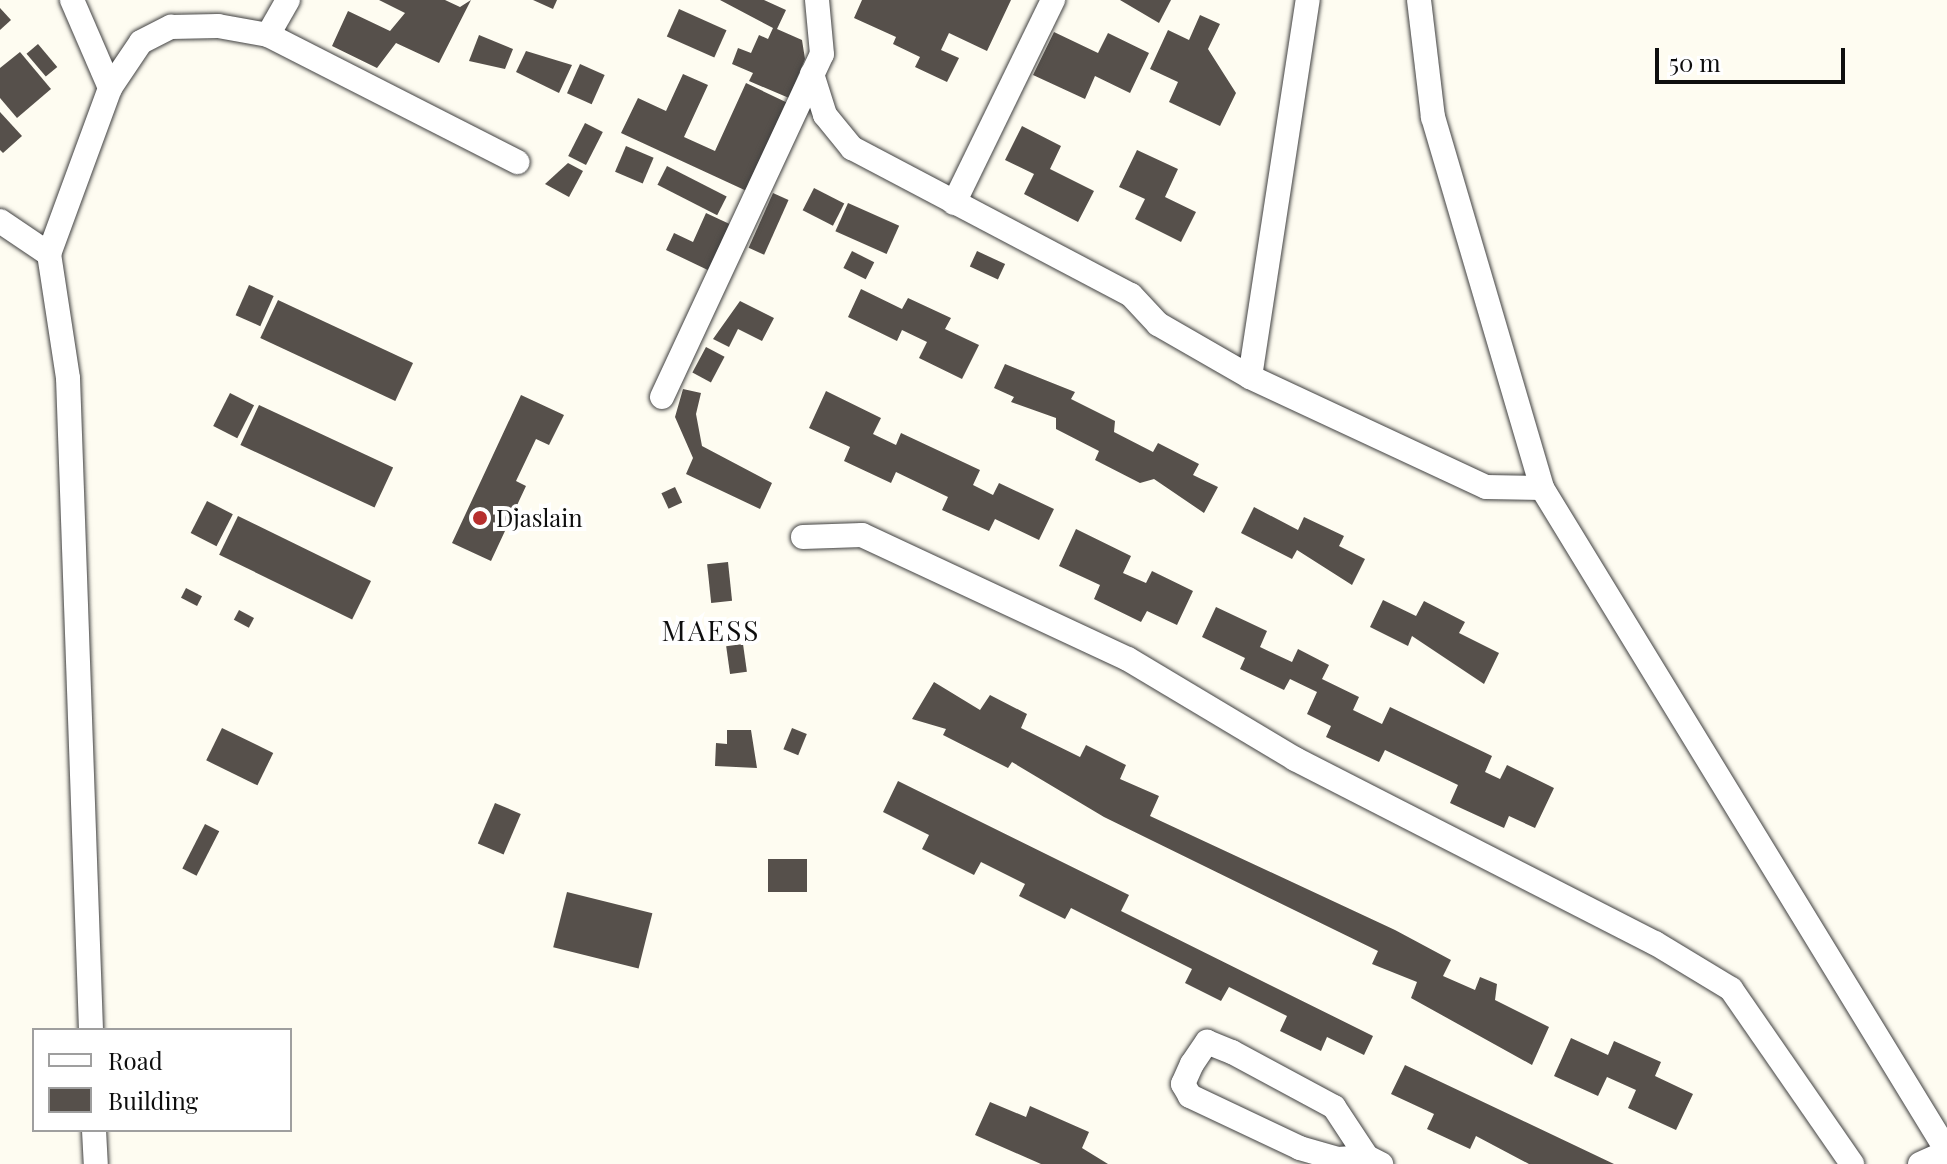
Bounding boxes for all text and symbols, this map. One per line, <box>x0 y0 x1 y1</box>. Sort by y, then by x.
scale bar <box>1659 32 1849 82</box>
text: 50 m <box>1669 46 1721 78</box>
place label: Djaslain <box>496 504 583 532</box>
marker: Djaslain <box>471 509 489 527</box>
district label: MAESS <box>662 613 760 647</box>
legend <box>32 1028 292 1132</box>
text: Road <box>108 1044 163 1076</box>
text: Building <box>108 1084 198 1116</box>

